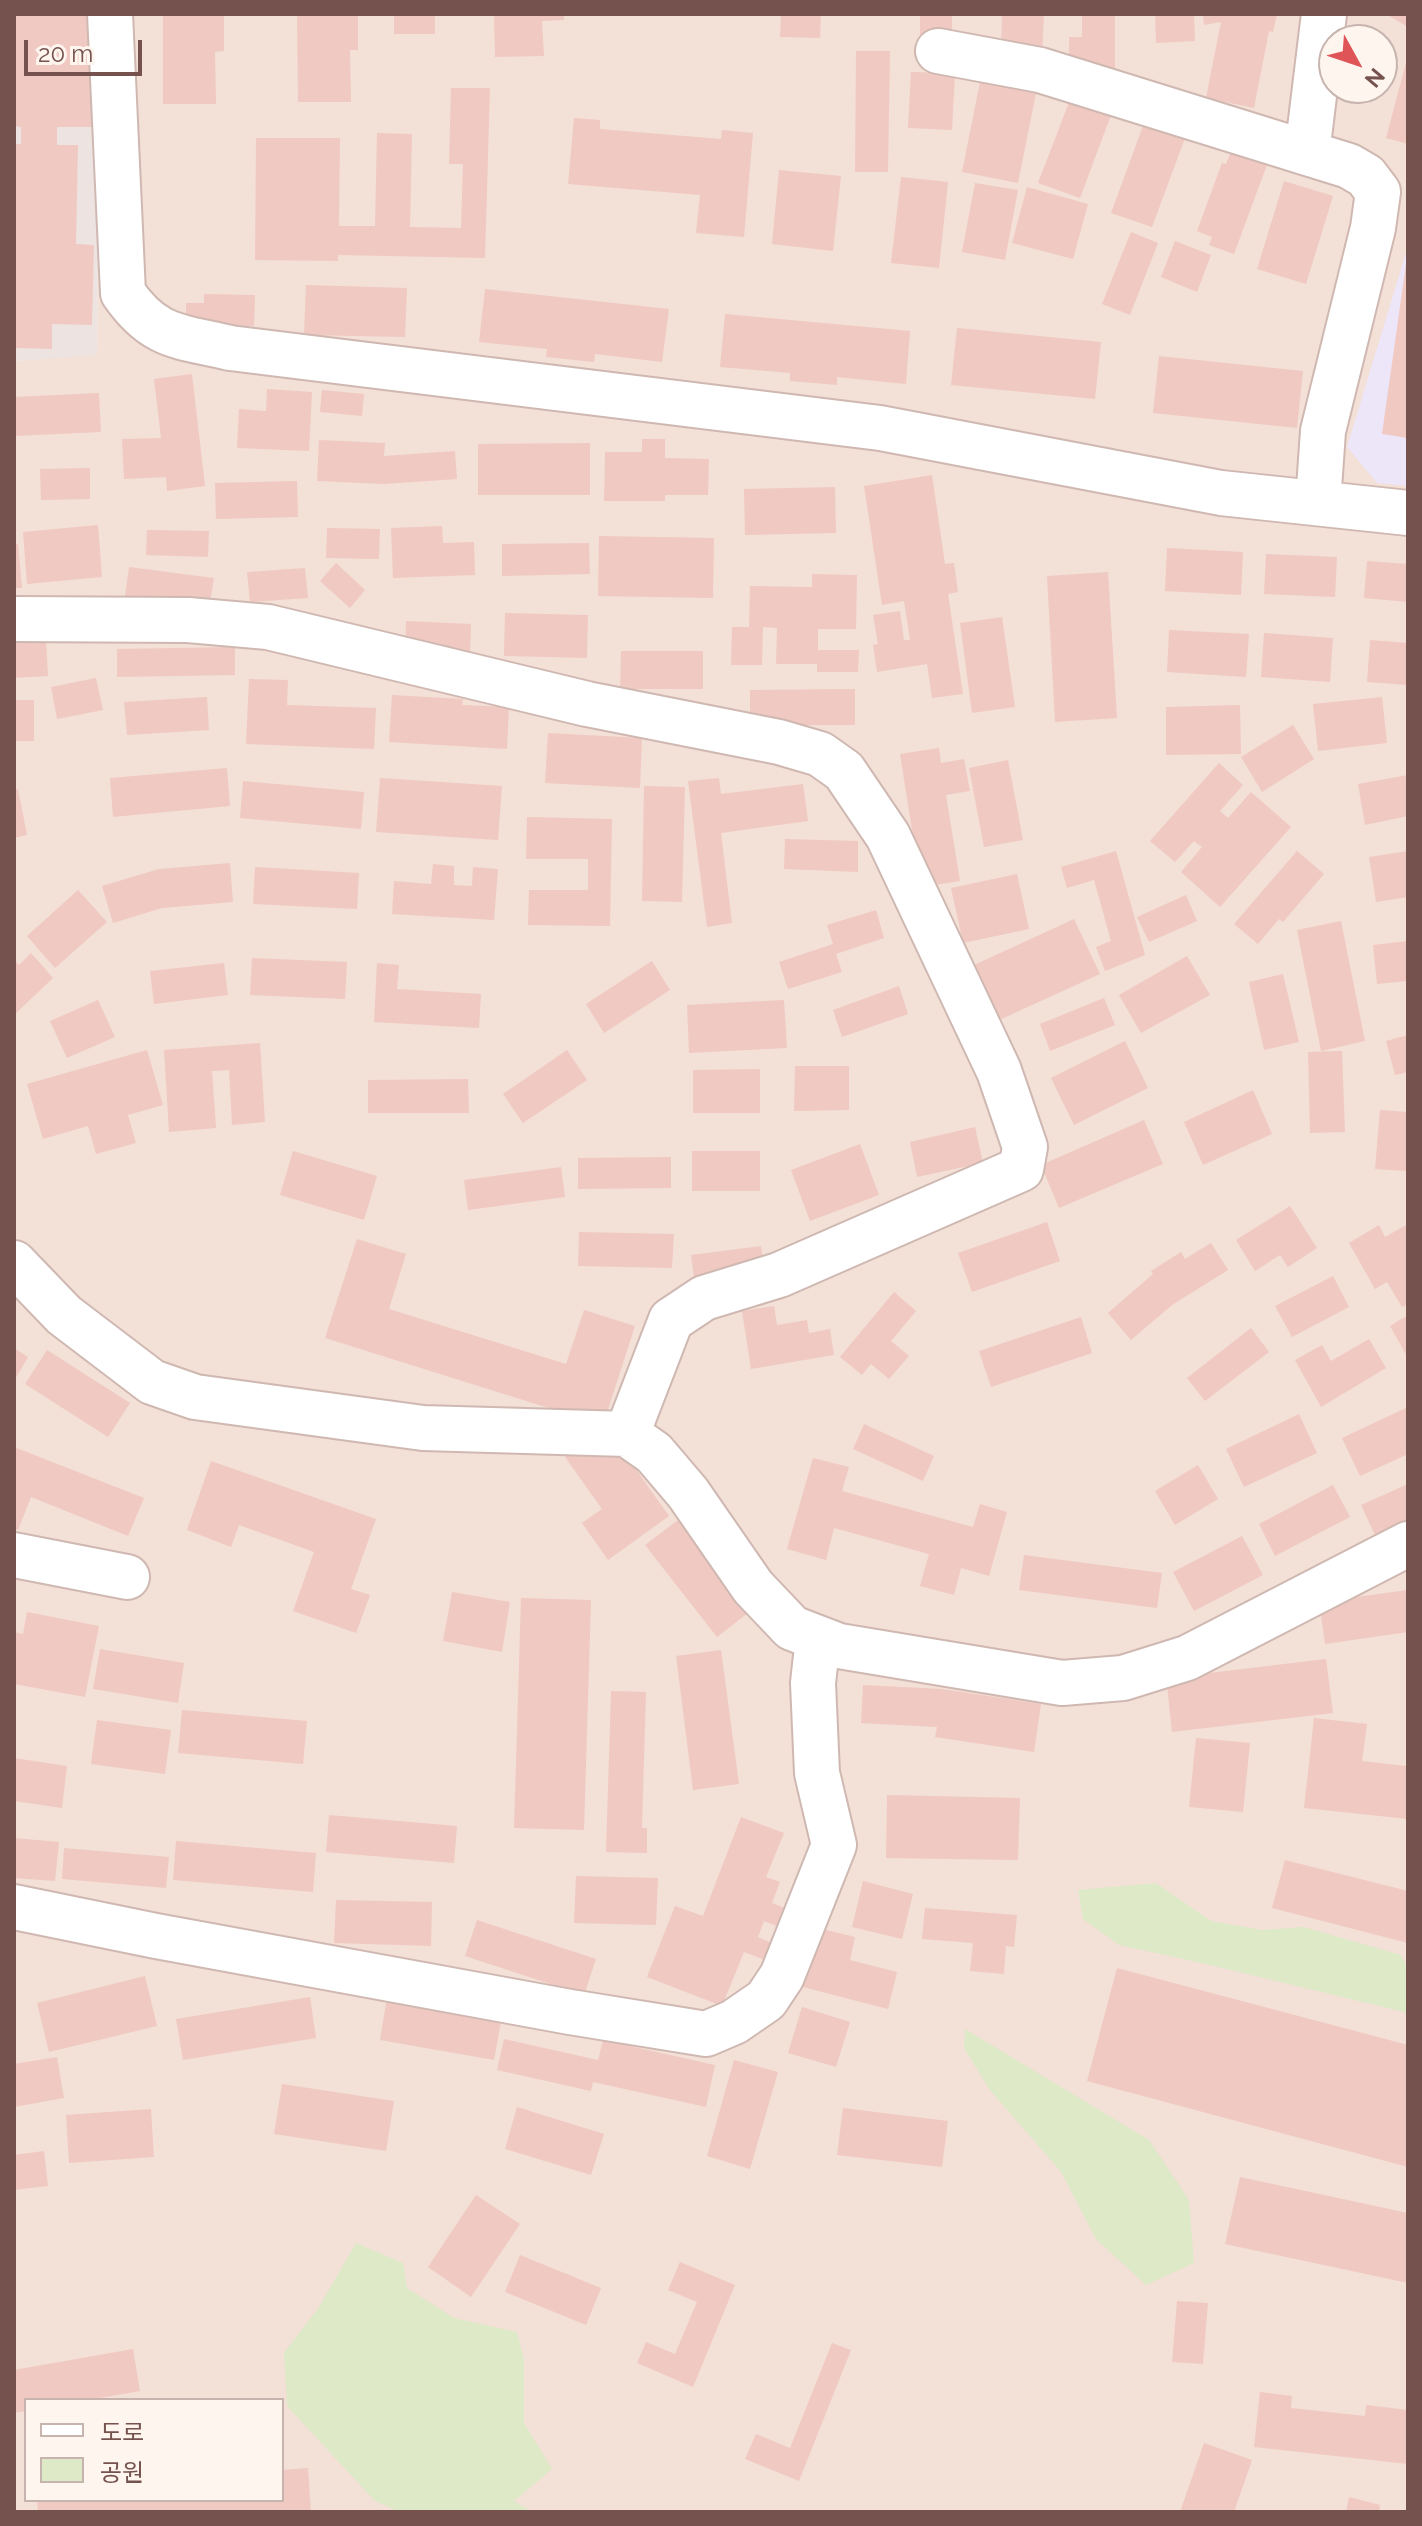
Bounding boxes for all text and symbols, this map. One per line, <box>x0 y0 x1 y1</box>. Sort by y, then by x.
scale bar <box>28 24 146 74</box>
north arrow <box>1318 24 1398 104</box>
text: 20 m <box>38 39 93 68</box>
text: N <box>1360 63 1390 93</box>
legend <box>24 2398 284 2502</box>
text: 도로 <box>100 2418 144 2447</box>
text: 공원 <box>100 2458 144 2487</box>

